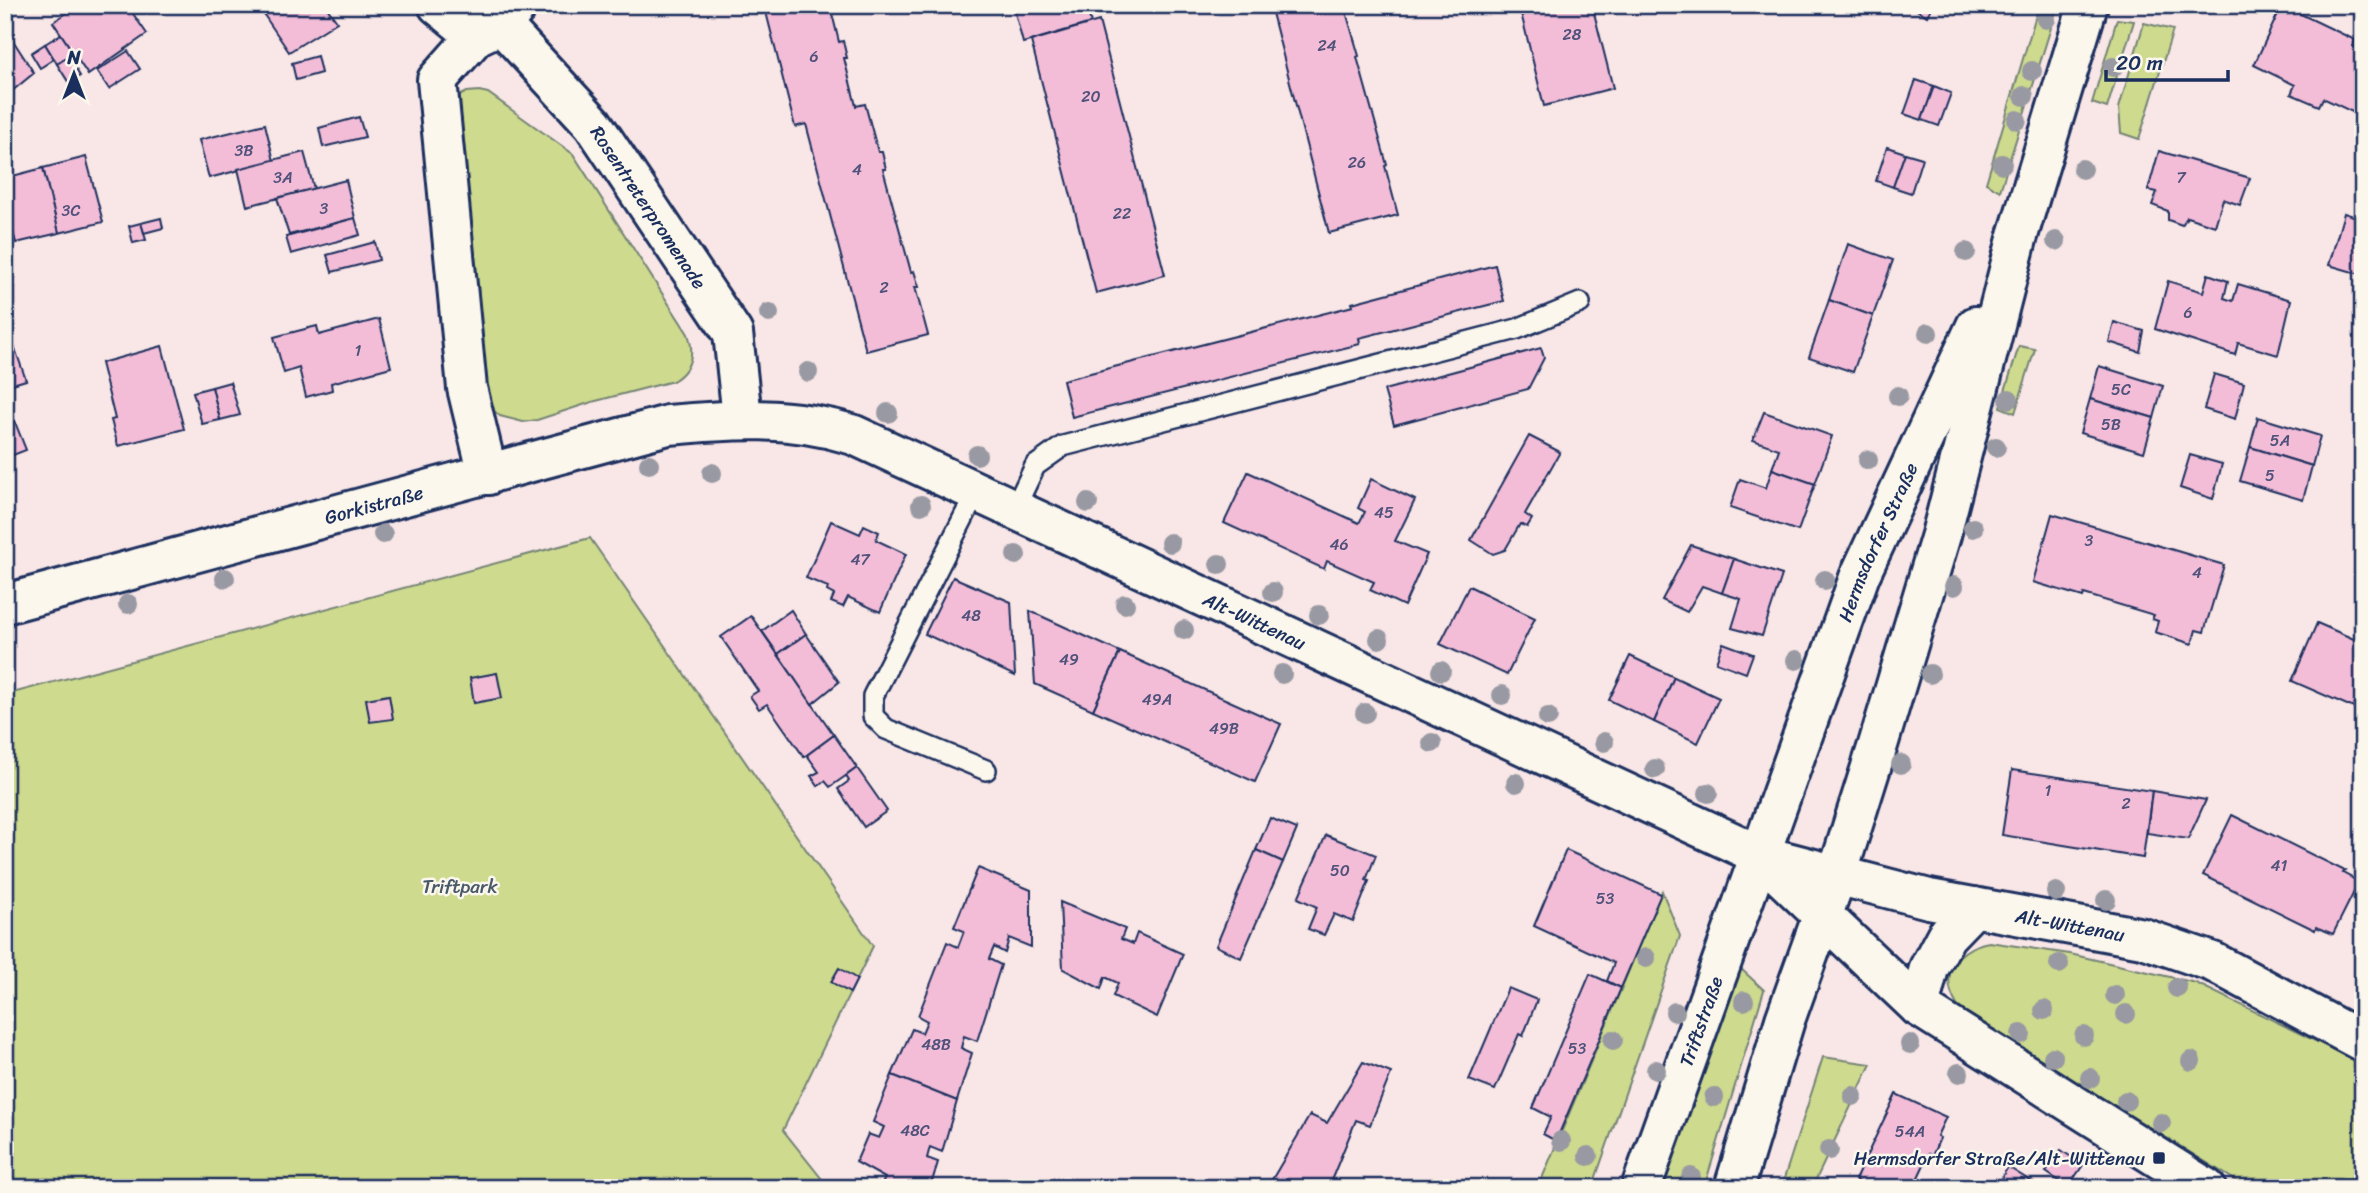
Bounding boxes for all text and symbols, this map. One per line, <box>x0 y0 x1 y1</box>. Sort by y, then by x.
house number: 28 <box>1563 20 1582 49</box>
house number: 24 <box>1317 31 1337 60</box>
north arrow <box>38 38 108 108</box>
scale bar <box>2106 38 2228 82</box>
text: N <box>66 41 81 74</box>
house number: 6 <box>809 42 819 71</box>
text: 20 m <box>2116 44 2163 82</box>
house number: 20 <box>1081 82 1101 111</box>
street label: Rosentreterpromenade <box>582 118 716 296</box>
house number: 3B <box>235 136 253 165</box>
house number: 26 <box>1348 148 1366 177</box>
house number: 4 <box>852 155 862 184</box>
house number: 3A <box>273 163 293 192</box>
house number: 7 <box>2176 163 2186 192</box>
house number: 3 <box>320 194 329 223</box>
house number: 3C <box>62 196 80 225</box>
house number: 22 <box>1113 199 1131 228</box>
house number: 2 <box>879 273 889 302</box>
house number: 6 <box>2183 298 2193 327</box>
house number: 1 <box>355 336 362 365</box>
house number: 5C <box>2111 375 2131 404</box>
house number: 5B <box>2101 410 2121 439</box>
house number: 5A <box>2270 426 2290 455</box>
street label: Hermsdorfer Straße <box>1828 456 1927 626</box>
house number: 5 <box>2265 461 2275 490</box>
street label: Gorkistraße <box>321 475 427 534</box>
house number: 45 <box>1374 498 1394 527</box>
house number: 3 <box>2085 526 2094 555</box>
house number: 46 <box>1329 530 1349 559</box>
house number: 47 <box>850 545 870 574</box>
house number: 4 <box>2192 558 2202 587</box>
street label: Alt-Wittenau <box>1197 582 1312 659</box>
house number: 48 <box>961 601 981 630</box>
house number: 49 <box>1059 645 1079 674</box>
house number: 49A <box>1142 685 1172 714</box>
house number: 49B <box>1209 714 1239 743</box>
house number: 1 <box>2045 776 2052 805</box>
house number: 2 <box>2121 789 2131 818</box>
house number: 41 <box>2271 851 2288 880</box>
house number: 50 <box>1330 856 1350 885</box>
park label: Triftpark <box>422 870 499 903</box>
house number: 53 <box>1596 884 1614 913</box>
street label: Alt-Wittenau <box>2012 898 2127 951</box>
street label: Triftstraße <box>1669 972 1732 1071</box>
house number: 48B <box>921 1030 951 1059</box>
house number: 53 <box>1568 1034 1586 1063</box>
house number: 48C <box>900 1116 930 1145</box>
house number: 54A <box>1895 1117 1925 1146</box>
place label: Hermsdorfer Straße/Alt-Wittenau <box>1854 1142 2145 1175</box>
marker: Hermsdorfer Straße/Alt-Wittenau <box>2151 1150 2167 1166</box>

